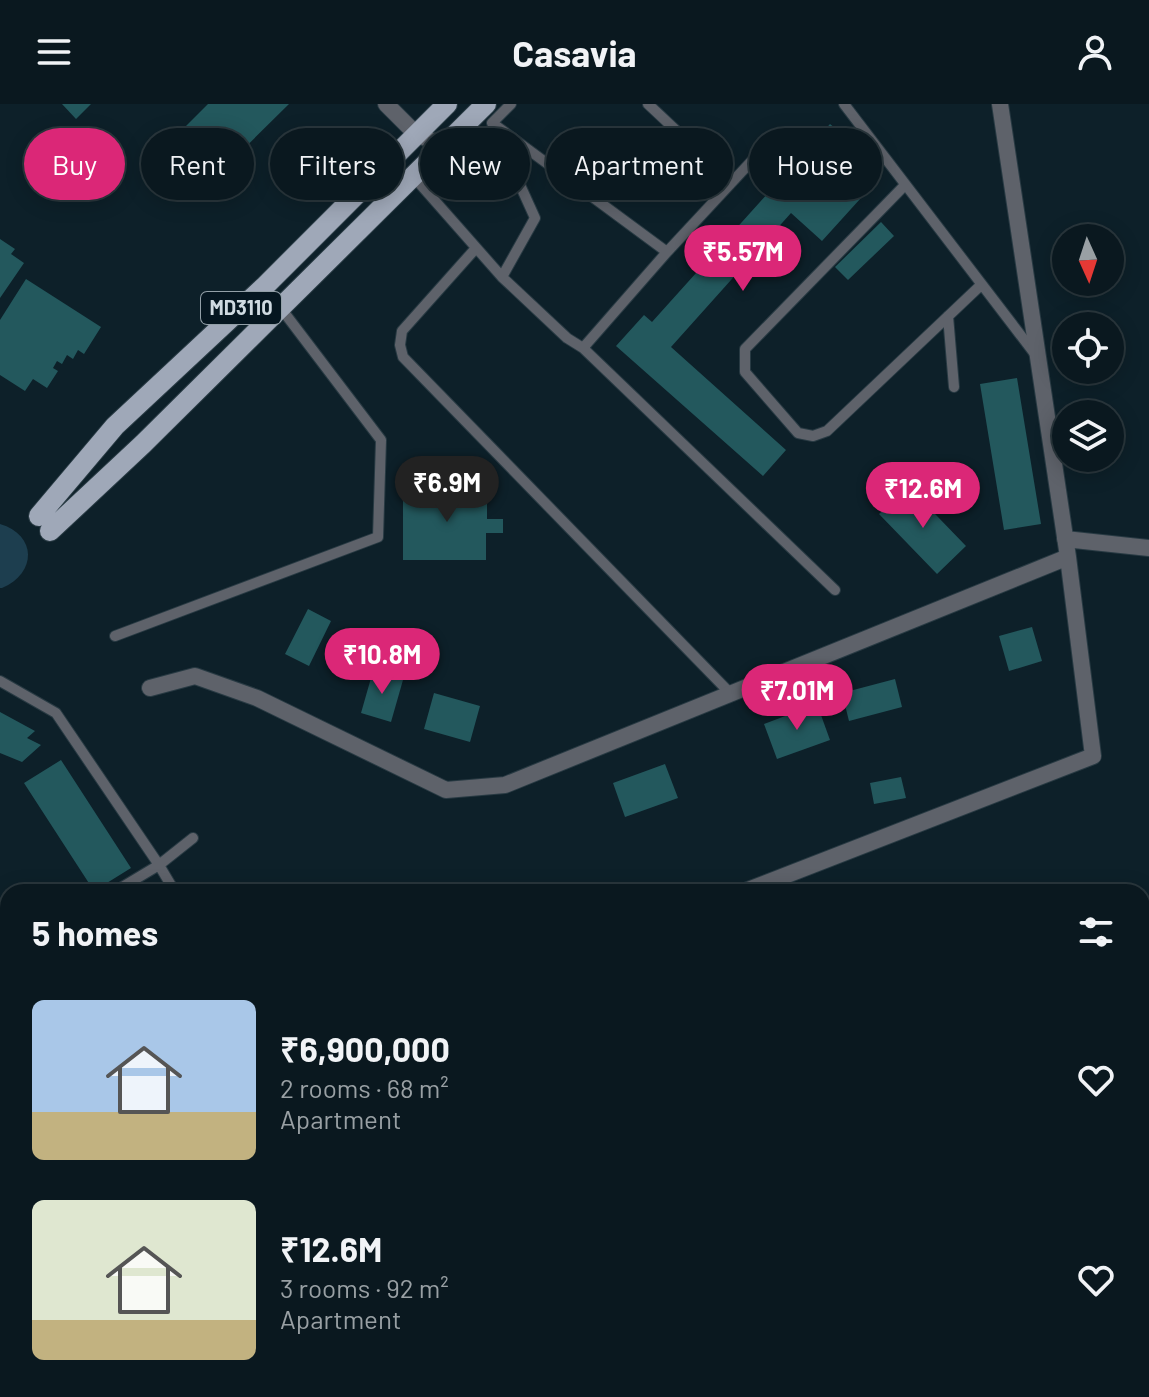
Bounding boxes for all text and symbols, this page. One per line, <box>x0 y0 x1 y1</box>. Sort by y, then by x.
icon: menu <box>32 30 76 74</box>
icon: person <box>1073 30 1117 74</box>
text: Casavia <box>512 31 637 74</box>
chip: Buy <box>24 128 125 200</box>
chip: Rent <box>141 128 254 200</box>
chip: Filters <box>270 128 404 200</box>
chip: New <box>420 128 530 200</box>
chip: Apartment <box>546 128 733 200</box>
chip: House <box>749 128 882 200</box>
north arrow <box>1052 224 1124 296</box>
map controls <box>1052 224 1124 472</box>
pin: ₹5.57M <box>678 225 808 293</box>
text: ₹5.57M <box>702 235 784 266</box>
road number: MD3110 <box>201 292 281 324</box>
button: locate <box>1052 312 1124 384</box>
button: layers <box>1052 400 1124 472</box>
pin: ₹6.9M <box>391 456 503 524</box>
pin: ₹12.6M <box>858 462 988 530</box>
text: ₹6.9M <box>413 466 481 497</box>
text: ₹12.6M <box>884 472 962 503</box>
pin: ₹10.8M <box>317 628 447 696</box>
text: ₹10.8M <box>343 638 421 669</box>
pin: ₹7.01M <box>732 664 862 732</box>
text: ₹7.01M <box>760 674 834 705</box>
icon: filters <box>1074 910 1118 954</box>
text: 5 homes <box>32 912 158 953</box>
text: ₹6,900,000 <box>280 1028 450 1069</box>
icon: home <box>96 1032 192 1128</box>
icon: heart <box>1074 1058 1118 1102</box>
text: 2 rooms · 68 m² <box>280 1072 449 1103</box>
text: Apartment <box>280 1103 401 1134</box>
text: ₹12.6M <box>280 1228 382 1269</box>
icon: home <box>96 1232 192 1328</box>
icon: heart <box>1074 1258 1118 1302</box>
text: 3 rooms · 92 m² <box>280 1272 449 1303</box>
text: Apartment <box>280 1303 401 1334</box>

